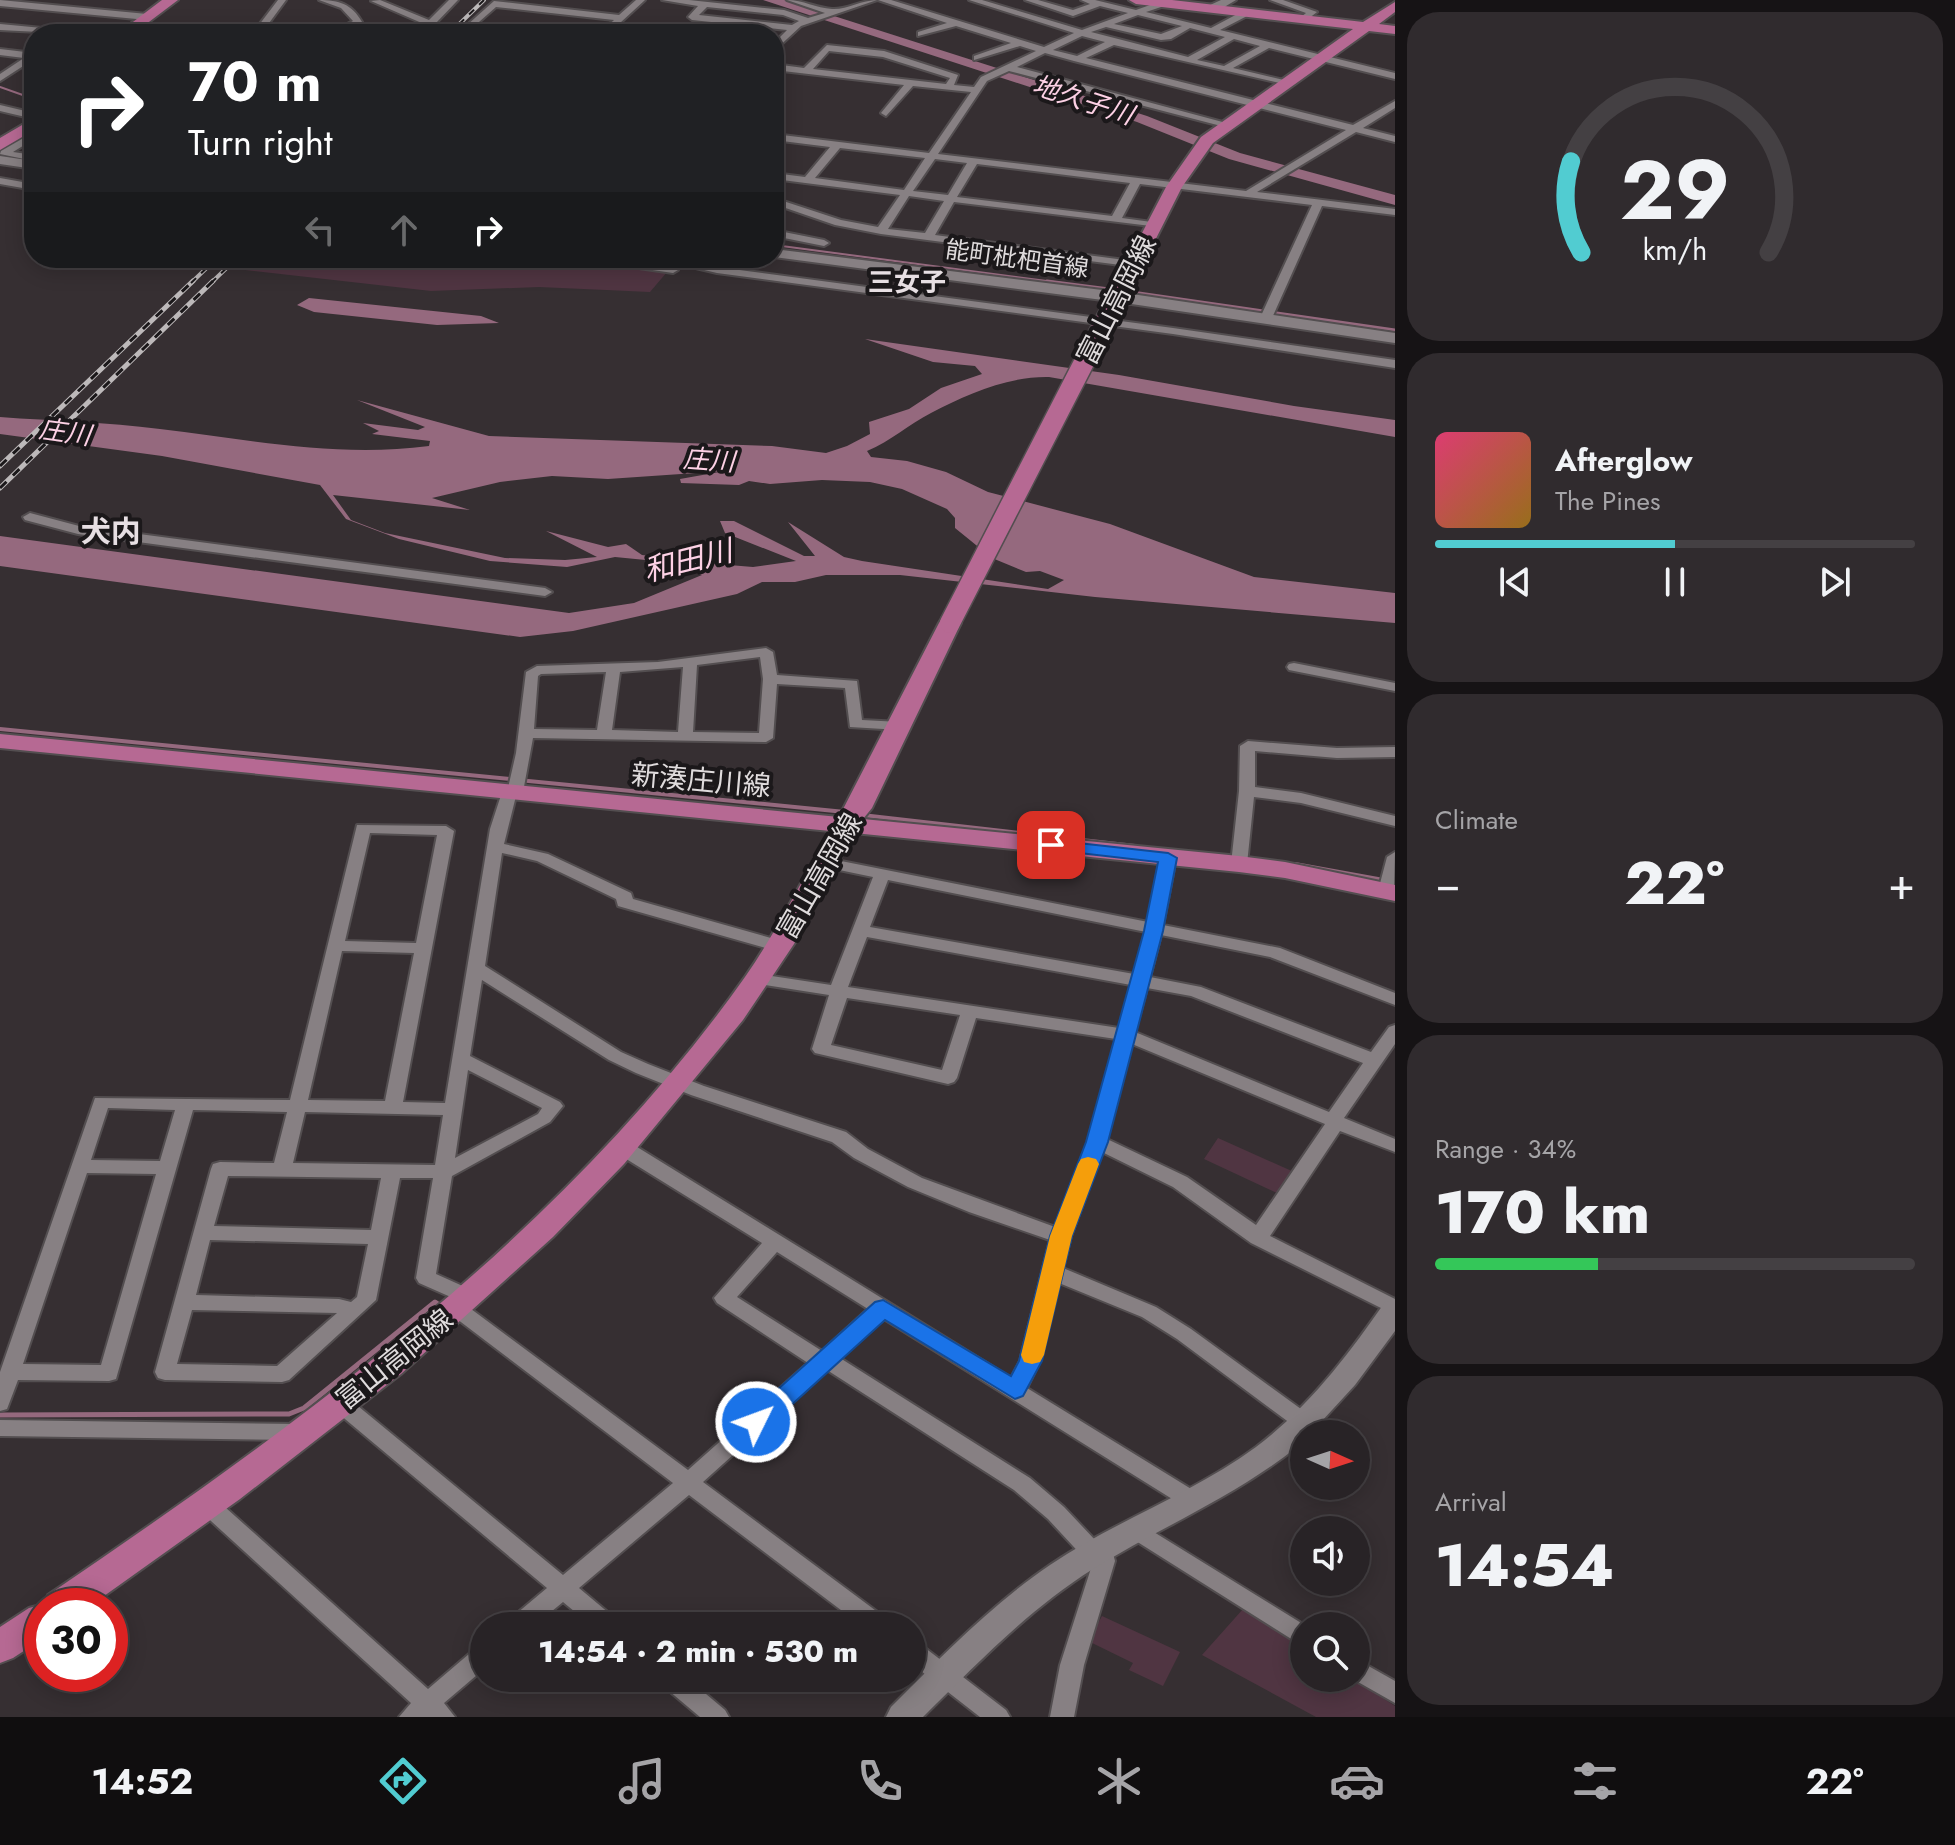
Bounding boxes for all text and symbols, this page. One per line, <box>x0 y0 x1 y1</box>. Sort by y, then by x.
text: 70 m <box>188 41 322 122</box>
icon: right <box>56 56 160 160</box>
water label: 地久子川 <box>1028 66 1141 135</box>
text: Turn right <box>188 116 333 168</box>
text: 29 <box>1620 129 1730 249</box>
icon: left <box>298 208 342 252</box>
icon: ahead <box>382 208 426 252</box>
icon: right <box>466 208 510 252</box>
street label: 富山高岡線 <box>1066 229 1166 372</box>
text: km/h <box>1643 229 1707 271</box>
street label: 能町枇杷首線 <box>943 231 1091 286</box>
district label: 三女子 <box>868 263 946 301</box>
water label: 庄川 <box>37 410 96 455</box>
water label: 庄川 <box>682 439 739 481</box>
text: Afterglow <box>1555 439 1692 482</box>
text: The Pines <box>1555 482 1660 520</box>
district label: 犬内 <box>81 510 141 553</box>
water label: 和田川 <box>639 528 740 592</box>
icon: previous <box>1493 560 1537 604</box>
icon: pause <box>1653 560 1697 604</box>
icon: next <box>1813 560 1857 604</box>
street label: 新湊庄川線 <box>629 754 772 807</box>
text: Climate <box>1435 801 1518 839</box>
street label: 富山高岡線 <box>767 805 872 947</box>
pin <box>1017 811 1085 879</box>
icon: arrive <box>1029 823 1073 867</box>
text: 22° <box>1624 840 1724 927</box>
text: − <box>1435 852 1461 916</box>
text: + <box>1888 852 1915 916</box>
text: Range · 34% <box>1435 1130 1576 1168</box>
text: 170 km <box>1435 1169 1650 1256</box>
street label: 富山高岡線 <box>327 1299 462 1419</box>
position arrow <box>714 1380 798 1464</box>
north arrow <box>1290 1420 1370 1500</box>
map controls <box>1290 1420 1370 1692</box>
text: Arrival <box>1435 1483 1507 1521</box>
button: sound <box>1290 1516 1370 1596</box>
text: 14:54 <box>1435 1522 1614 1609</box>
speed limit sign: 30 <box>24 1588 128 1692</box>
button: search <box>1290 1612 1370 1692</box>
text: 14:54 · 2 min · 530 m <box>538 1630 858 1673</box>
icon: directions <box>375 1753 431 1809</box>
icon: music <box>614 1753 670 1809</box>
icon: phone <box>852 1753 908 1809</box>
icon: climate <box>1091 1753 1147 1809</box>
icon: car <box>1329 1753 1385 1809</box>
icon: filters <box>1567 1753 1623 1809</box>
text: 14:52 <box>91 1755 193 1807</box>
text: 22° <box>1806 1755 1864 1807</box>

